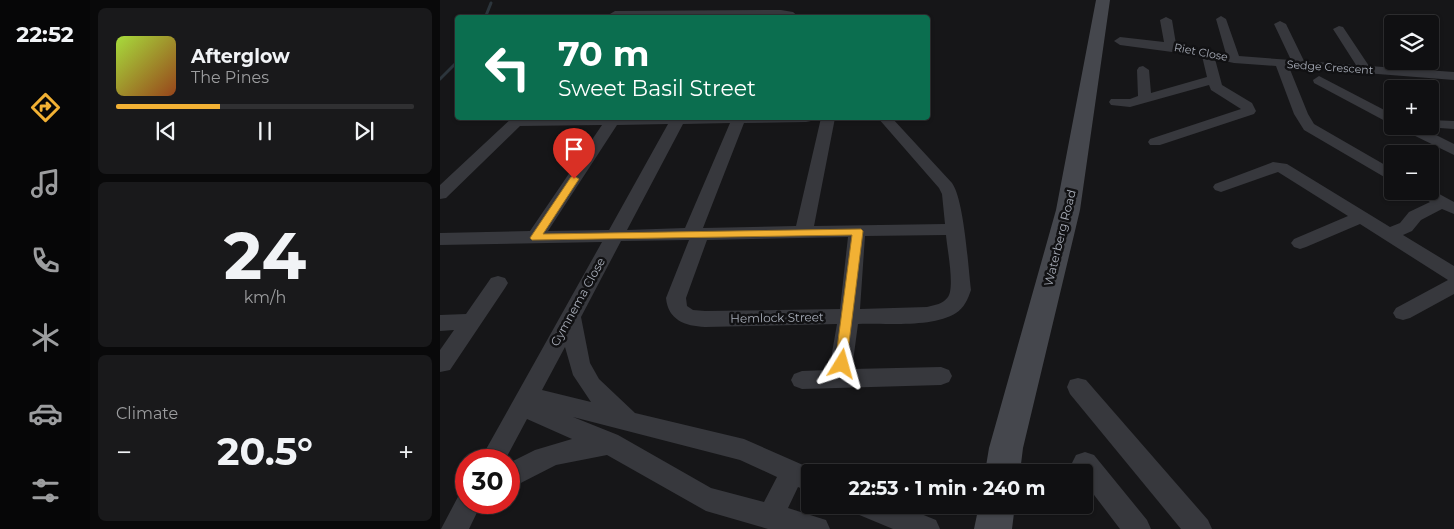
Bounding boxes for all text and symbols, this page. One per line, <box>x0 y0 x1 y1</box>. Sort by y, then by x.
map controls <box>1384 15 1439 200</box>
button: layers <box>1384 15 1439 70</box>
text: 22:52 <box>16 21 74 48</box>
text: 70 m <box>558 32 649 75</box>
icon: left <box>475 35 540 100</box>
street label: Riet Close <box>1173 40 1229 64</box>
text: Afterglow <box>191 45 290 68</box>
street label: Sedge Crescent <box>1286 57 1374 77</box>
text: The Pines <box>191 68 269 87</box>
text: Sweet Basil Street <box>558 75 756 102</box>
button: + <box>1384 80 1439 135</box>
icon: directions <box>28 90 63 125</box>
icon: previous <box>152 117 180 145</box>
icon: pause <box>251 117 279 145</box>
icon: next <box>350 117 378 145</box>
pin <box>553 128 595 179</box>
icon: arrive <box>560 135 588 163</box>
button: − <box>1384 145 1439 200</box>
icon: music <box>28 166 63 201</box>
street label: Waterberg Road <box>1040 188 1079 288</box>
text: 24 <box>224 216 306 295</box>
icon: phone <box>28 243 63 278</box>
street label: Gymnema Close <box>547 255 608 349</box>
text: km/h <box>244 288 286 307</box>
street label: Hemlock Street <box>730 309 824 326</box>
icon: climate <box>28 320 63 355</box>
position arrow <box>815 337 867 389</box>
icon: car <box>28 396 63 431</box>
text: Climate <box>116 404 178 423</box>
text: 20.5° <box>217 428 313 475</box>
text: − <box>116 435 132 469</box>
text: + <box>398 435 414 469</box>
speed limit sign: 30 <box>455 449 520 514</box>
icon: filters <box>28 473 63 508</box>
text: 22:53 · 1 min · 240 m <box>849 477 1045 500</box>

